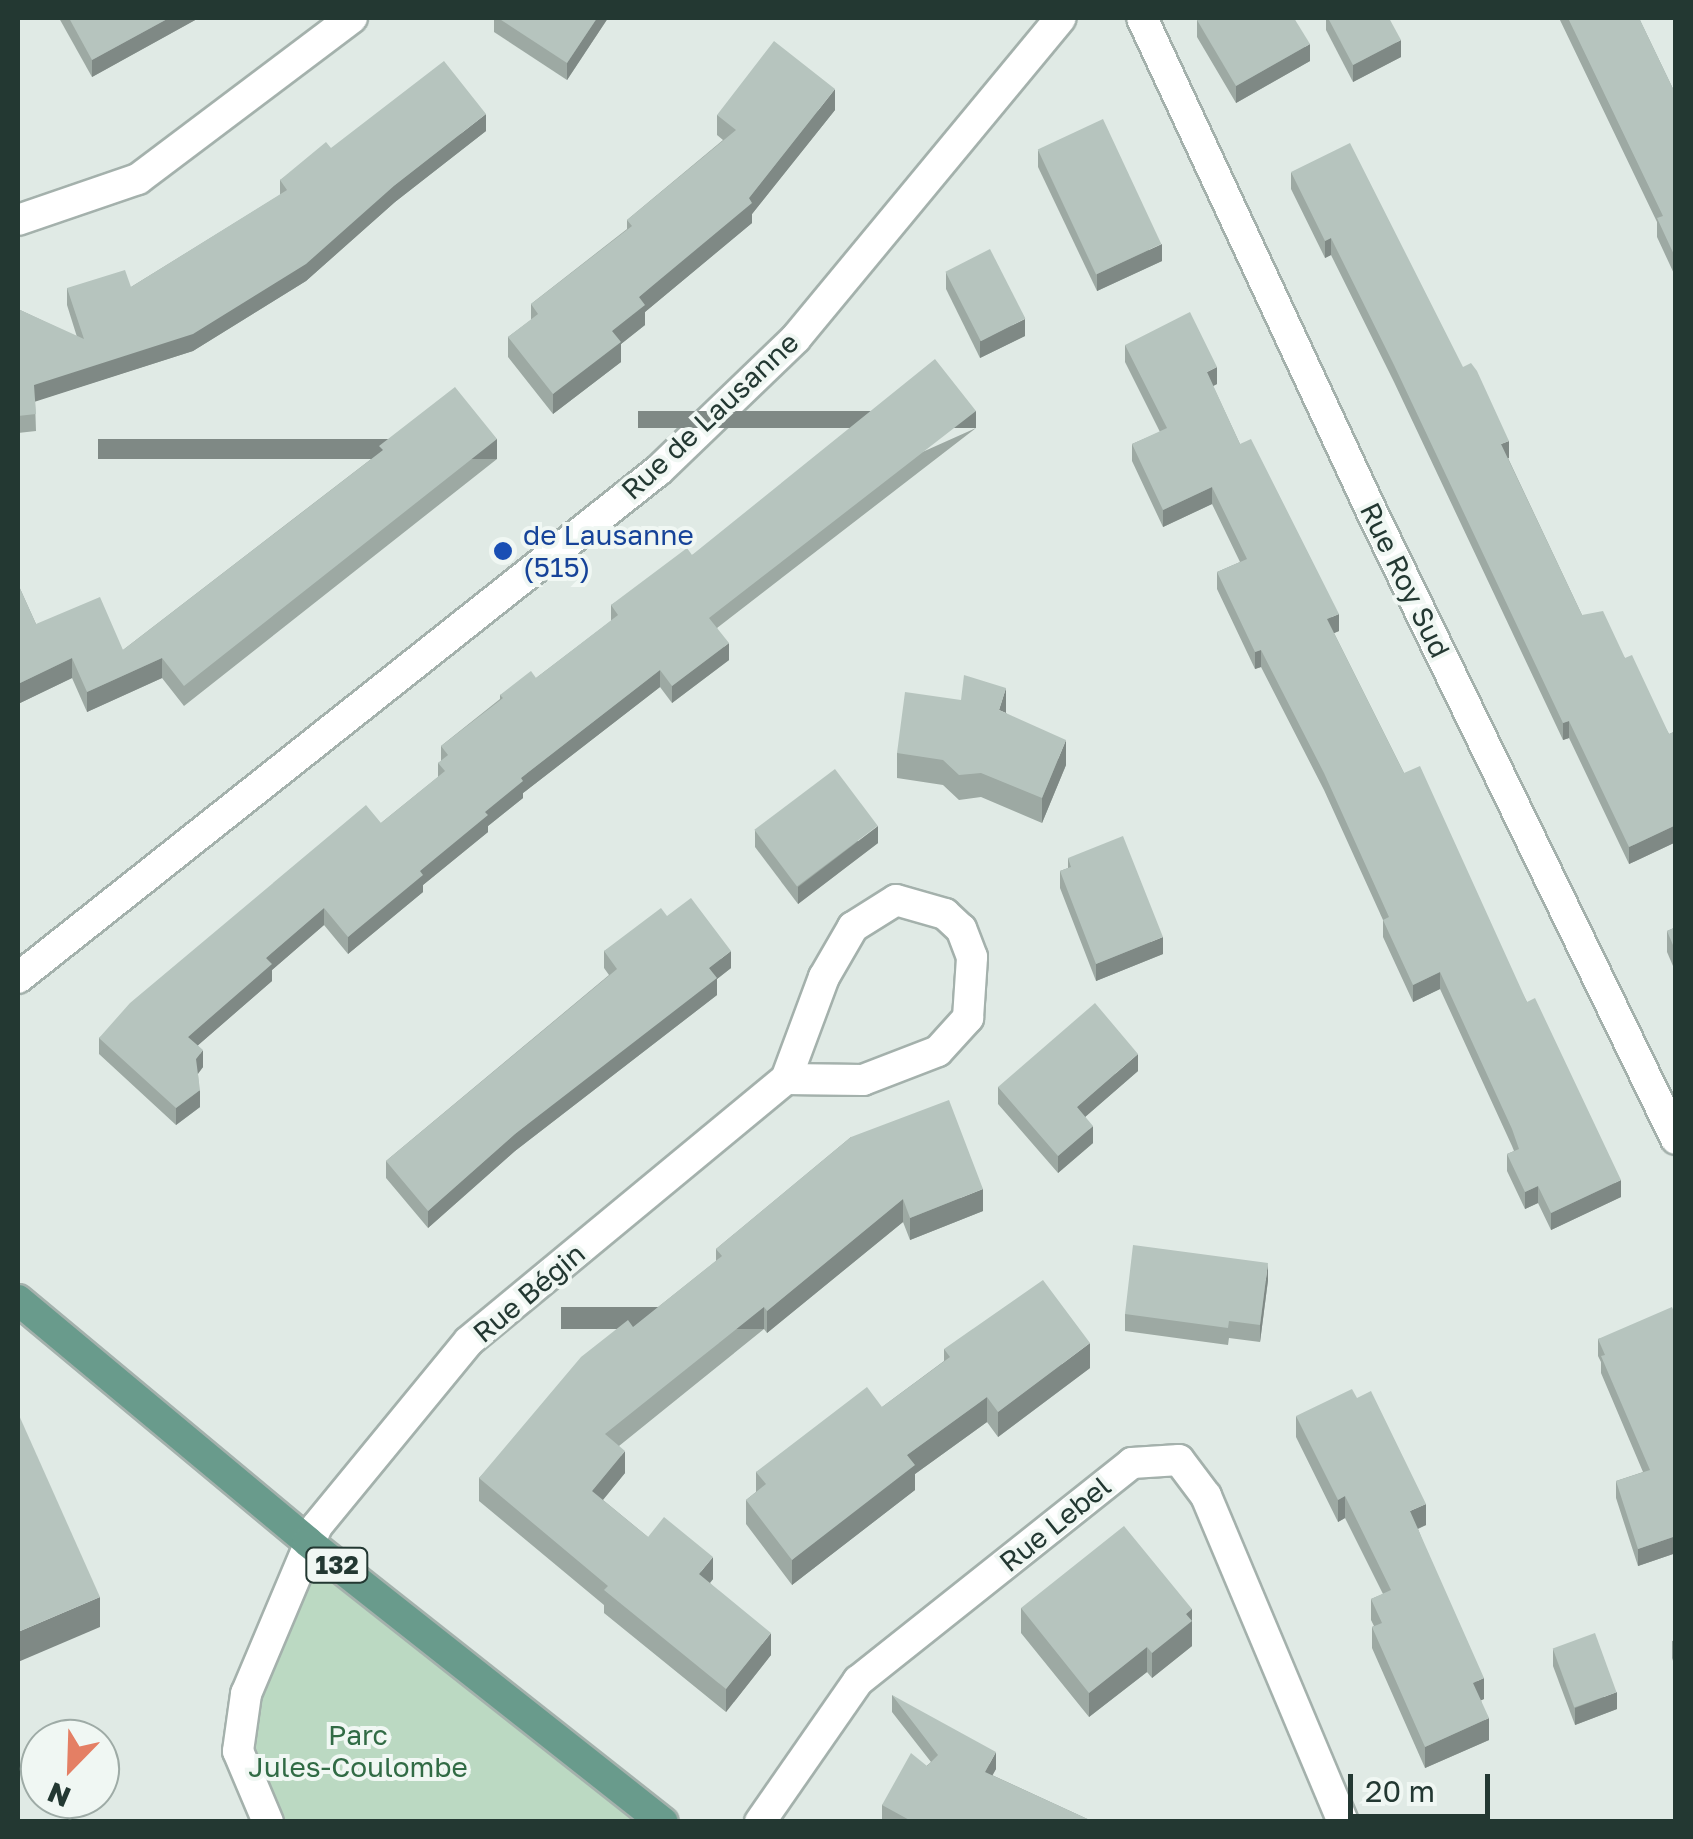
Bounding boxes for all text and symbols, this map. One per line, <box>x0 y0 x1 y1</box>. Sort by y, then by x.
street label: Rue de Lausanne <box>615 325 805 507</box>
street label: Rue Roy Sud <box>1353 497 1457 663</box>
place label: de Lausanne (515) <box>523 518 694 584</box>
marker: de Lausanne (515) <box>492 540 514 562</box>
street label: Rue Bégin <box>466 1237 592 1349</box>
street label: Rue Lebel <box>993 1469 1117 1579</box>
road number: 132 <box>304 1545 370 1585</box>
park label: Parc Jules-Coulombe <box>248 1718 468 1784</box>
north arrow <box>20 1719 120 1819</box>
scale bar <box>1353 1754 1496 1816</box>
text: 20 m <box>1365 1773 1435 1809</box>
text: N <box>43 1776 75 1815</box>

